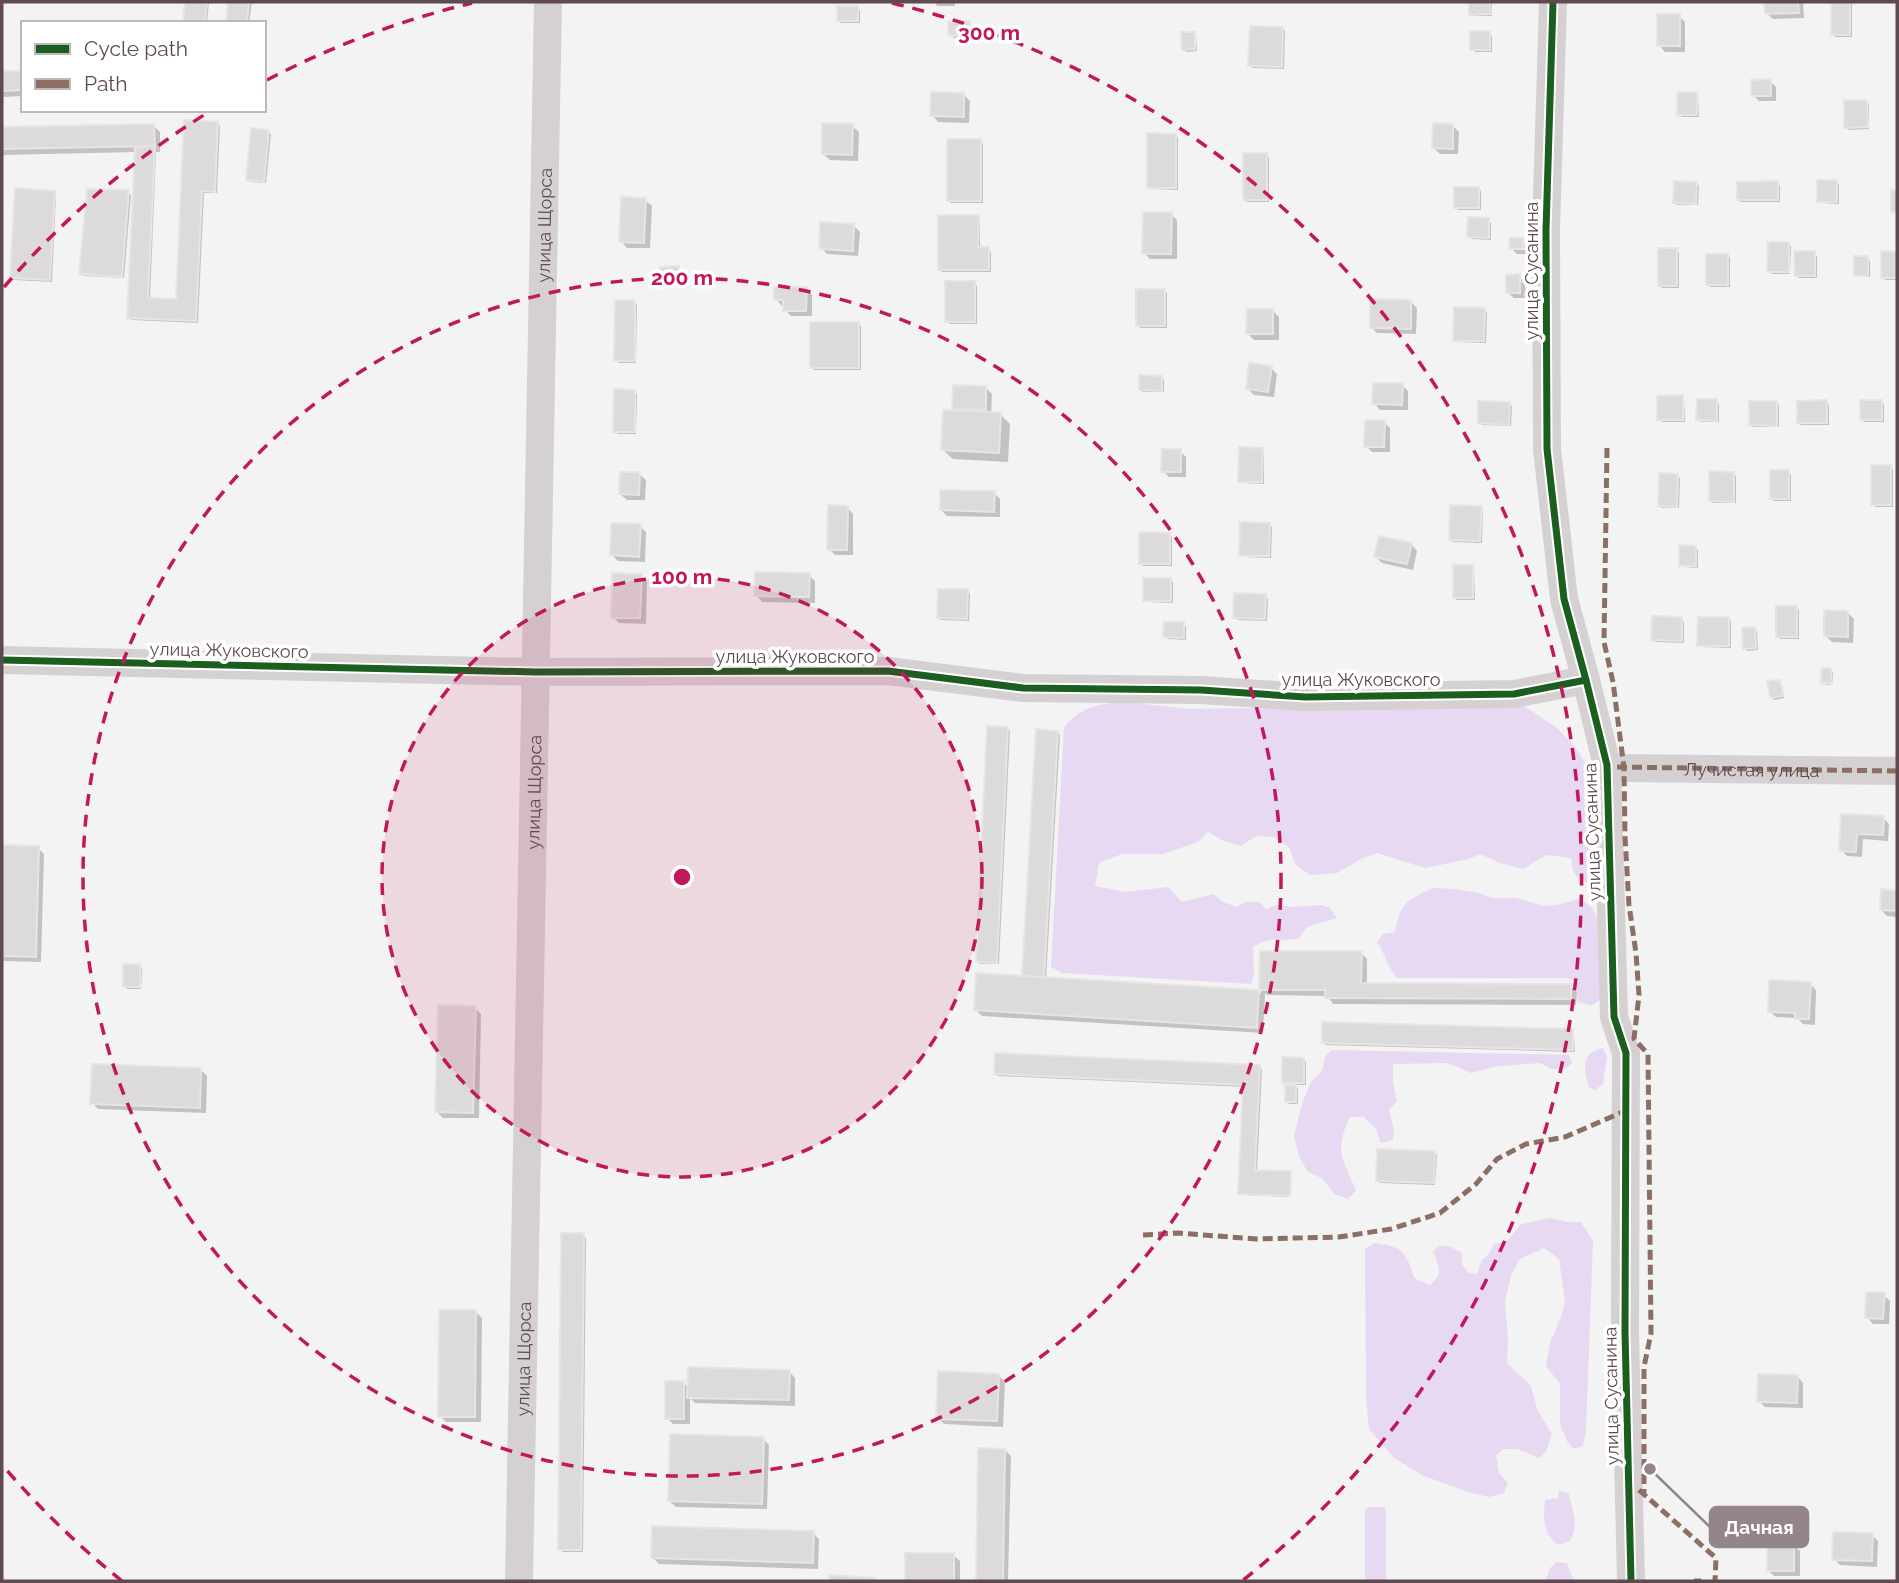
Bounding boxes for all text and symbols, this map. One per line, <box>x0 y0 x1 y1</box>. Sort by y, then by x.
text: 300 m <box>958 20 1020 45</box>
legend <box>21 21 266 112</box>
text: Cycle path <box>84 36 188 61</box>
text: Path <box>84 71 128 96</box>
street label: улица Щорса <box>532 168 555 283</box>
street label: улица Сусанина <box>1521 202 1542 340</box>
text: 200 m <box>651 265 713 290</box>
text: 100 m <box>652 564 712 589</box>
street label: улица Жуковского <box>149 638 309 662</box>
street label: улица Жуковского <box>715 646 875 667</box>
street label: улица Жуковского <box>1281 669 1441 690</box>
street label: улица Щорса <box>522 735 545 850</box>
street label: Лучистая улица <box>1684 758 1820 781</box>
street label: улица Сусанина <box>1579 762 1605 902</box>
centre of rings <box>670 865 694 889</box>
street label: улица Щорса <box>512 1301 535 1417</box>
street label: улица Сусанина <box>1599 1327 1623 1465</box>
callout: Дачная <box>1710 1507 1808 1547</box>
text: Дачная <box>1724 1516 1794 1538</box>

